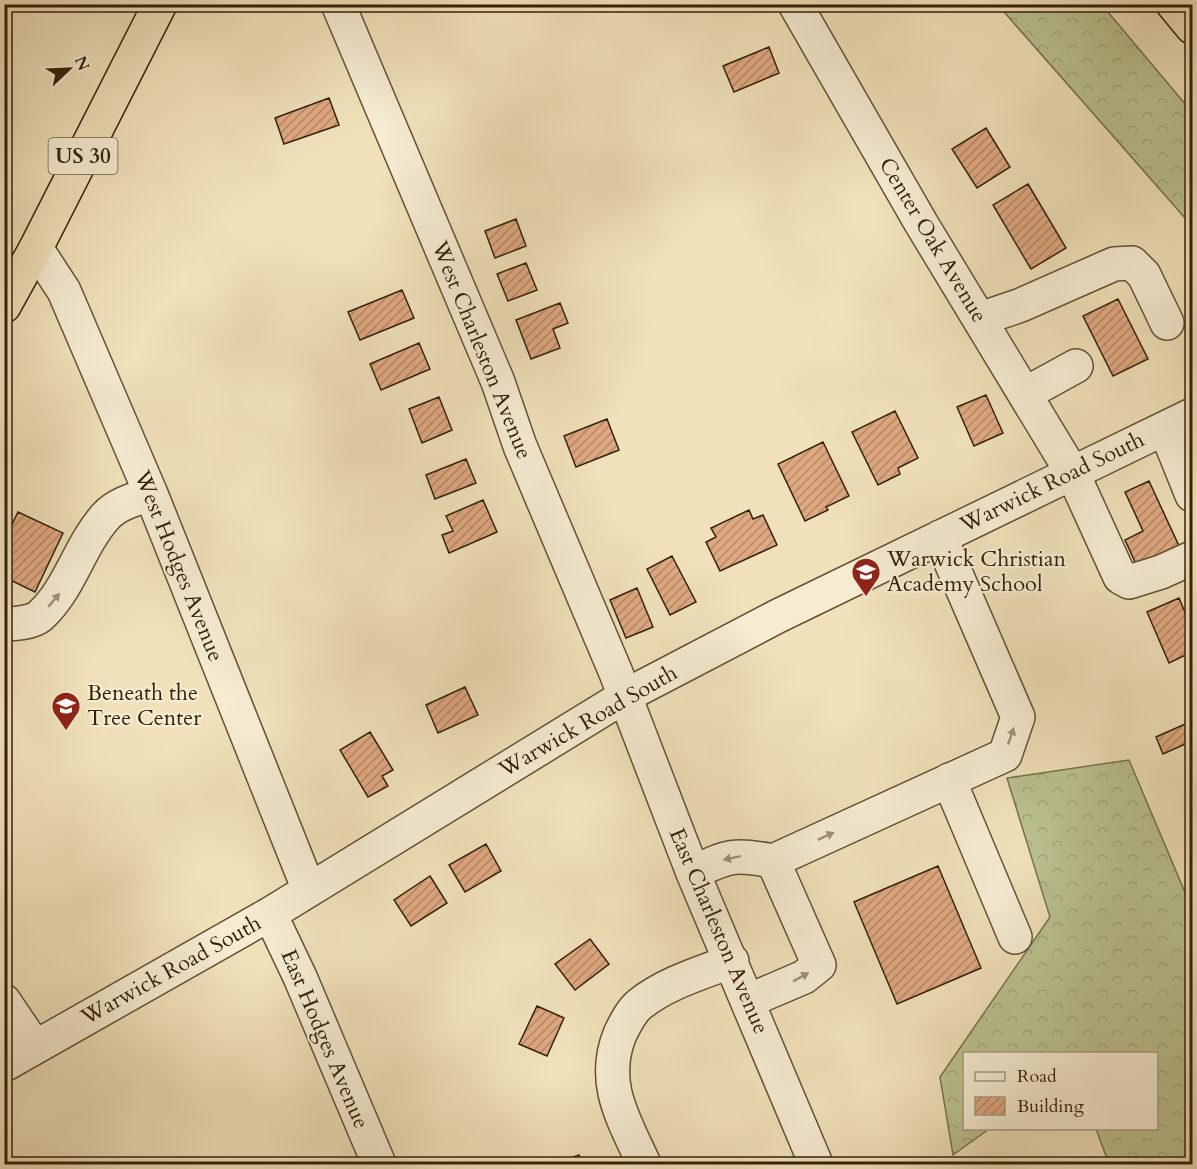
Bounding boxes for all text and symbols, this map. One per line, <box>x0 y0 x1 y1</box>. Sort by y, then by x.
north arrow <box>39 39 99 99</box>
text: N <box>69 53 95 74</box>
road number: US 30 <box>48 138 118 174</box>
street label: Center Oak Avenue <box>872 152 994 328</box>
street label: West Charleston Avenue <box>424 236 539 463</box>
street label: Warwick Road South <box>954 424 1149 540</box>
street label: West Hodges Avenue <box>127 465 231 666</box>
place label: Warwick Christian Academy School <box>886 544 1066 599</box>
school or university icon: Warwick Christian Academy School <box>850 556 882 598</box>
one-way arrow <box>47 592 60 608</box>
street label: Warwick Road South <box>492 658 683 785</box>
place label: Beneath the Tree Center <box>87 678 202 733</box>
school or university icon: Beneath the Tree Center <box>50 690 82 732</box>
one-way arrow <box>1007 727 1017 745</box>
street label: East Charleston Avenue <box>662 823 776 1039</box>
one-way arrow <box>818 832 835 841</box>
one-way arrow <box>723 853 741 863</box>
street label: Warwick Road South <box>75 908 266 1032</box>
street label: East Hodges Avenue <box>274 945 376 1133</box>
one-way arrow <box>793 972 810 982</box>
legend <box>963 1052 1158 1130</box>
text: Road <box>1017 1064 1057 1089</box>
text: Building <box>1017 1094 1085 1119</box>

